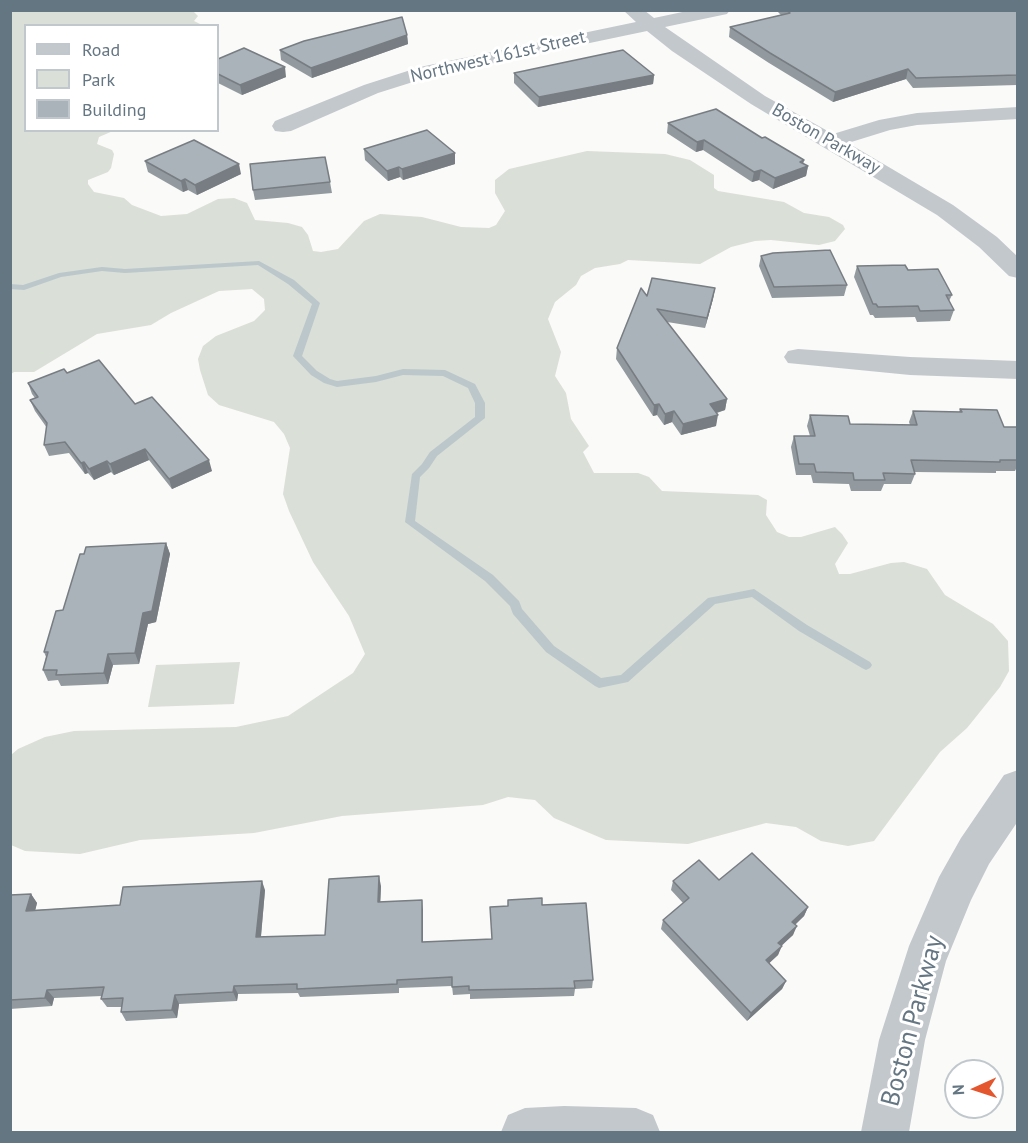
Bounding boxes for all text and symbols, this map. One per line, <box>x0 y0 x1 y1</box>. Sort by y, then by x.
legend <box>24 24 219 132</box>
street label: Northwest 161st Street <box>408 26 588 88</box>
text: Road <box>82 38 120 61</box>
text: Park <box>82 68 115 91</box>
text: Building <box>82 98 146 121</box>
street label: Boston Parkway <box>768 99 884 179</box>
street label: Boston Parkway <box>875 932 951 1110</box>
north arrow <box>944 1059 1004 1119</box>
text: N <box>948 1084 968 1096</box>

